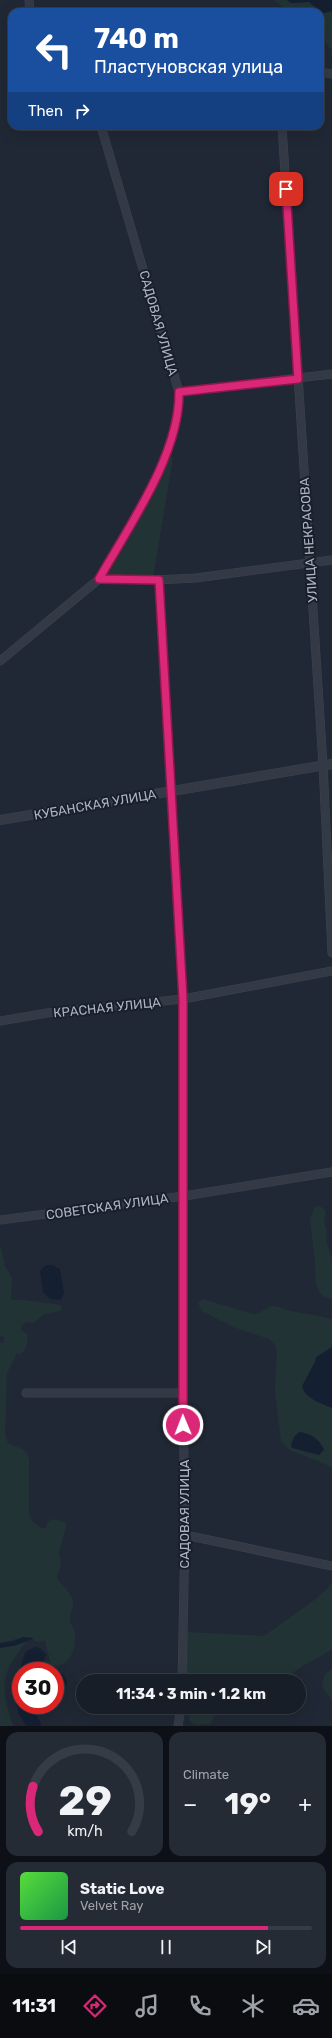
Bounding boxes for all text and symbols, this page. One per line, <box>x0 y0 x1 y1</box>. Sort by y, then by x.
text: 740 m <box>94 22 179 55</box>
icon: left <box>28 24 80 76</box>
text: Пластуновская улица <box>94 56 283 78</box>
icon: right <box>71 100 93 122</box>
text: Then <box>28 102 63 120</box>
pin <box>269 172 303 206</box>
icon: arrive <box>275 178 297 200</box>
street label: САДОВАЯ УЛИЦА <box>136 269 181 378</box>
street label: УЛИЦА НЕКРАСОВА <box>297 477 320 603</box>
street label: КУБАНСКАЯ УЛИЦА <box>33 786 158 823</box>
street label: КРАСНАЯ УЛИЦА <box>53 994 162 1021</box>
street label: СОВЕТСКАЯ УЛИЦА <box>45 1190 169 1223</box>
position arrow <box>162 1404 204 1446</box>
street label: САДОВАЯ УЛИЦА <box>177 1459 192 1568</box>
speed limit sign: 30 <box>12 1662 64 1714</box>
text: 11:34 · 3 min · 1.2 km <box>116 1685 266 1703</box>
text: Climate <box>183 1767 229 1782</box>
text: 29 <box>58 1776 111 1825</box>
text: 19° <box>225 1786 271 1822</box>
text: − <box>183 1791 197 1818</box>
text: + <box>298 1791 312 1818</box>
text: km/h <box>67 1823 102 1840</box>
text: Static Love <box>80 1880 164 1898</box>
text: Velvet Ray <box>80 1898 143 1913</box>
icon: previous <box>58 1936 80 1958</box>
icon: pause <box>155 1936 177 1958</box>
icon: next <box>252 1936 274 1958</box>
icon: directions <box>81 1992 109 2020</box>
icon: music <box>133 1992 161 2020</box>
icon: phone <box>186 1992 214 2020</box>
icon: climate <box>239 1992 267 2020</box>
icon: car <box>292 1992 320 2020</box>
text: 11:31 <box>12 1995 56 2017</box>

